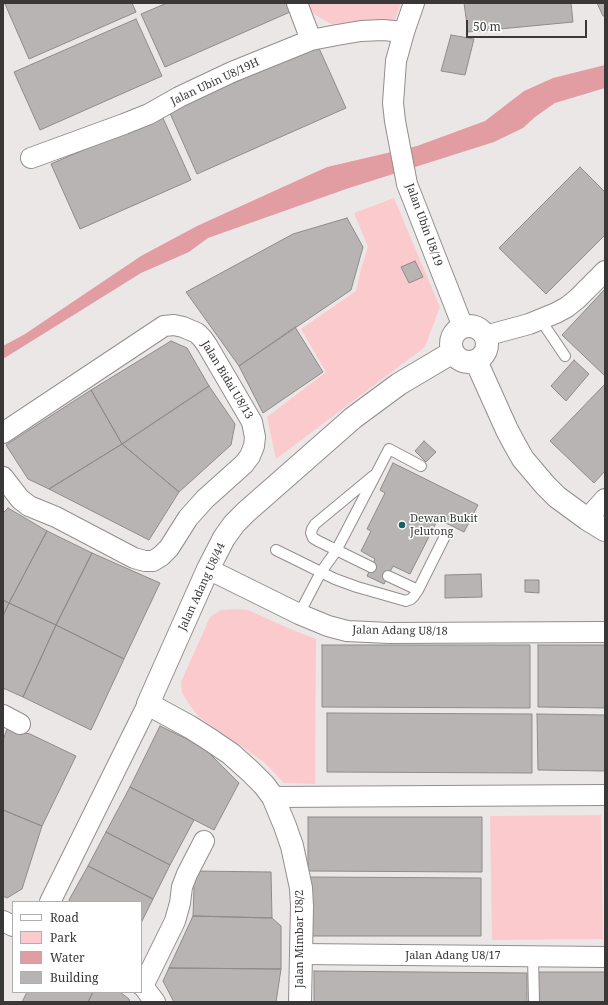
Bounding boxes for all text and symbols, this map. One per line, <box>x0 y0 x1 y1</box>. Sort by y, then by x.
scale bar <box>468 12 589 38</box>
text: 50 m <box>473 18 501 35</box>
street label: Jalan Ubin U8/19H <box>169 56 261 108</box>
street label: Jalan Ubin U8/19 <box>403 182 445 268</box>
street label: Jalan Bidai U8/13 <box>198 338 256 422</box>
place label: Dewan Bukit Jelutong <box>410 512 478 538</box>
marker: Dewan Bukit Jelutong <box>397 520 407 530</box>
street label: Jalan Adang U8/44 <box>176 541 228 633</box>
street label: Jalan Adang U8/18 <box>352 624 448 638</box>
street label: Jalan Mimbar U8/2 <box>293 890 307 988</box>
legend <box>12 901 142 993</box>
text: Road <box>50 909 79 926</box>
text: Park <box>50 929 77 946</box>
text: Water <box>50 949 85 966</box>
street label: Jalan Adang U8/17 <box>405 949 501 963</box>
text: Building <box>50 969 98 986</box>

